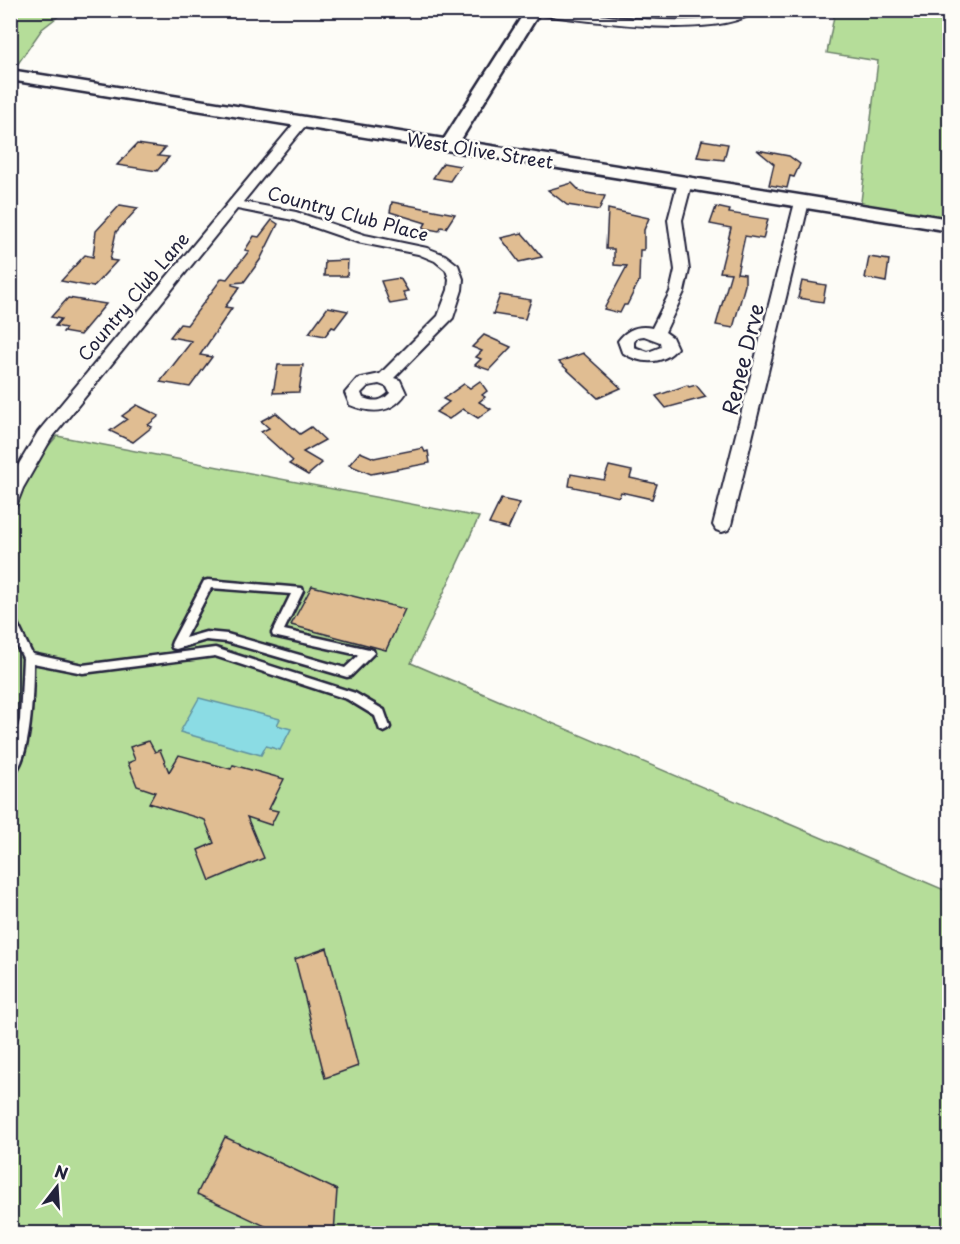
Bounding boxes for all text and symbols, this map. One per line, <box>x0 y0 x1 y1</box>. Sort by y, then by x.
street label: West Olive Street <box>405 125 555 175</box>
street label: Country Club Place <box>265 179 431 247</box>
street label: Country Club Lane <box>71 226 195 366</box>
street label: Renee Drve <box>713 300 771 418</box>
north arrow <box>27 1157 87 1217</box>
text: N <box>52 1158 71 1185</box>

